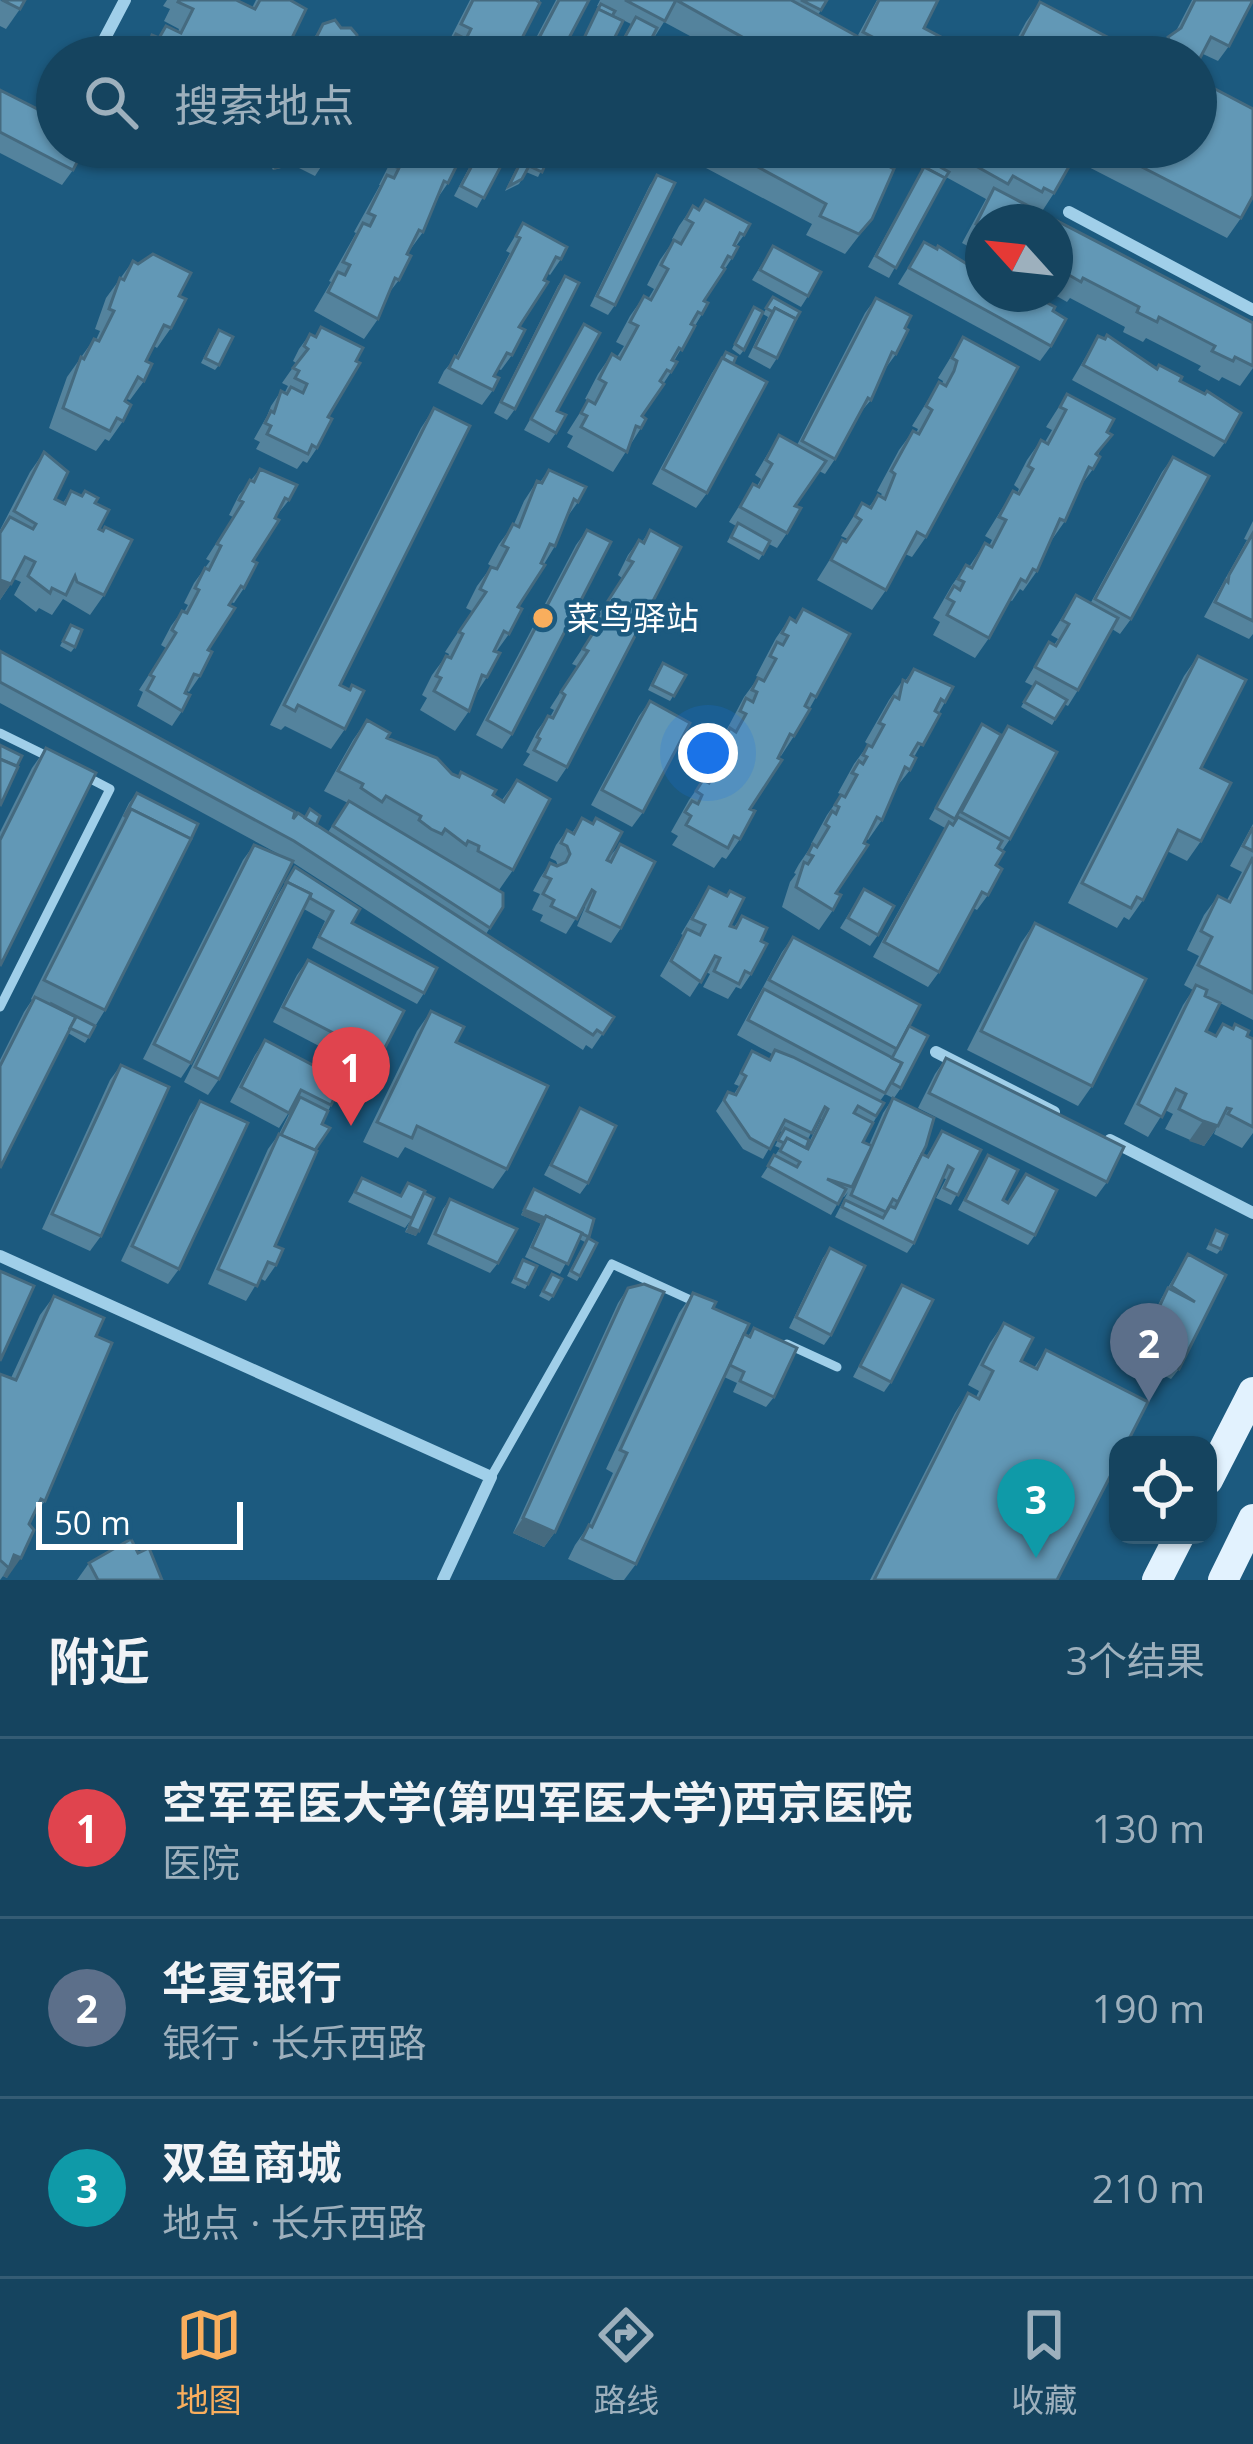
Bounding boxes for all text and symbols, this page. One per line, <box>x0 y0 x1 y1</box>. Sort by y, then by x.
search box <box>36 36 1217 168</box>
icon: search <box>78 69 144 135</box>
text: 搜索地点 <box>174 74 354 135</box>
north arrow <box>965 204 1073 312</box>
place label: 菜鸟驿站 <box>567 595 699 640</box>
marker: 菜鸟驿站 <box>530 605 556 631</box>
your location <box>678 723 738 783</box>
pin: 1 <box>312 1027 390 1126</box>
pin: 2 <box>1110 1303 1188 1402</box>
map controls <box>1109 1436 1217 1544</box>
button: locate <box>1109 1436 1217 1544</box>
pin: 3 <box>997 1459 1075 1558</box>
scale bar <box>36 1496 243 1549</box>
text: 50 m <box>54 1500 131 1545</box>
text: 附近 <box>48 1625 150 1695</box>
text: 3个结果 <box>1066 1633 1205 1686</box>
text: 空军军医大学(第四军医大学)西京医院 <box>162 1771 913 1832</box>
text: 1 <box>76 1801 98 1854</box>
text: 130 m <box>1092 1801 1205 1854</box>
text: 医院 <box>162 1835 240 1888</box>
text: 华夏银行 <box>162 1951 342 2012</box>
text: 2 <box>76 1981 98 2034</box>
text: 190 m <box>1092 1981 1205 2034</box>
text: 银行 · 长乐西路 <box>162 2015 427 2068</box>
text: 双鱼商城 <box>162 2131 342 2192</box>
text: 3 <box>76 2161 98 2214</box>
text: 210 m <box>1092 2161 1205 2214</box>
text: 地点 · 长乐西路 <box>162 2195 427 2248</box>
tab: 地图 <box>176 2302 242 2422</box>
tab: 路线 <box>593 2302 659 2422</box>
tab: 收藏 <box>1011 2302 1077 2422</box>

